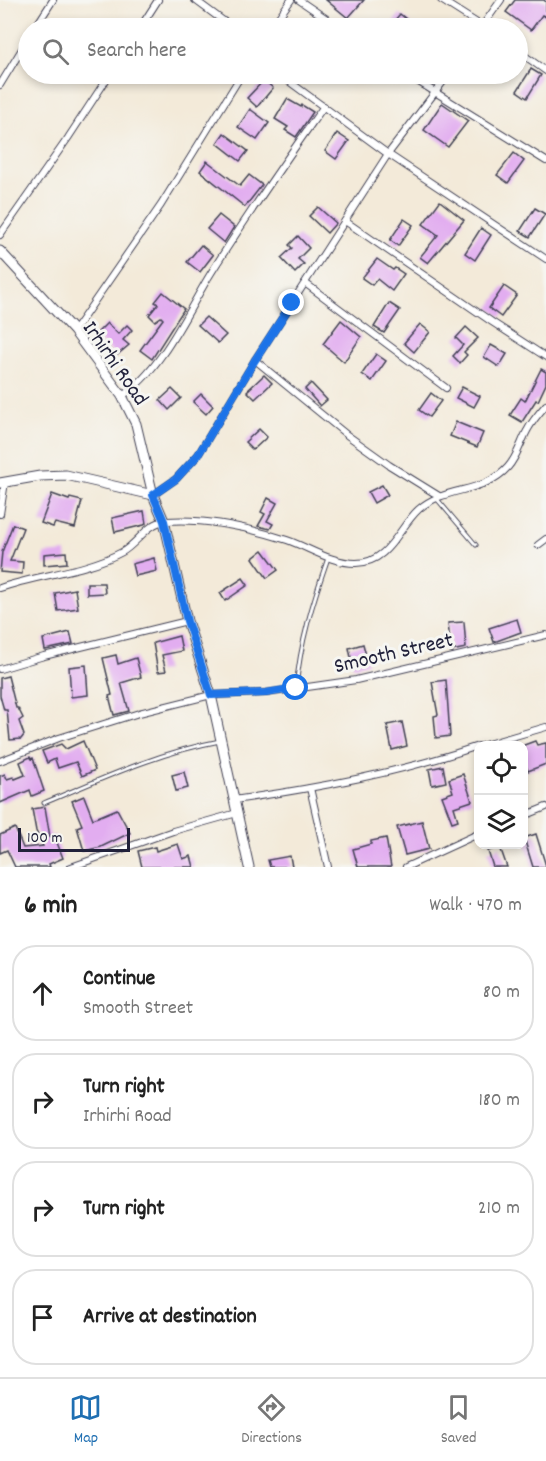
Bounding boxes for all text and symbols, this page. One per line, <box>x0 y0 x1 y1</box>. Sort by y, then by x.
search box <box>18 18 528 84</box>
icon: search <box>39 35 72 68</box>
text: Search here <box>87 36 186 67</box>
route end <box>278 289 304 315</box>
street label: Irhirhi Road <box>73 315 155 413</box>
street label: Smooth Street <box>331 626 456 683</box>
route start <box>282 674 308 700</box>
map controls <box>474 741 528 849</box>
button: locate <box>474 741 528 795</box>
button: layers <box>474 795 528 849</box>
scale bar <box>18 825 130 852</box>
text: 100 m <box>27 827 63 850</box>
text: 6 min <box>24 888 77 925</box>
text: Walk · 470 m <box>429 892 522 920</box>
text: Continue <box>83 964 155 995</box>
icon: ahead <box>26 977 59 1010</box>
text: 80 m <box>483 979 520 1007</box>
text: Smooth Street <box>83 995 193 1023</box>
text: Turn right <box>83 1072 165 1103</box>
icon: right <box>26 1085 59 1118</box>
text: 180 m <box>478 1087 520 1115</box>
text: Irhirhi Road <box>83 1103 172 1131</box>
icon: right <box>26 1193 59 1226</box>
text: Turn right <box>83 1194 165 1225</box>
text: 210 m <box>478 1195 520 1223</box>
icon: arrive <box>26 1301 59 1334</box>
text: Arrive at destination <box>83 1302 257 1333</box>
tab: Map <box>69 1391 102 1450</box>
tab: Directions <box>241 1391 302 1450</box>
tab: Saved <box>441 1391 477 1450</box>

